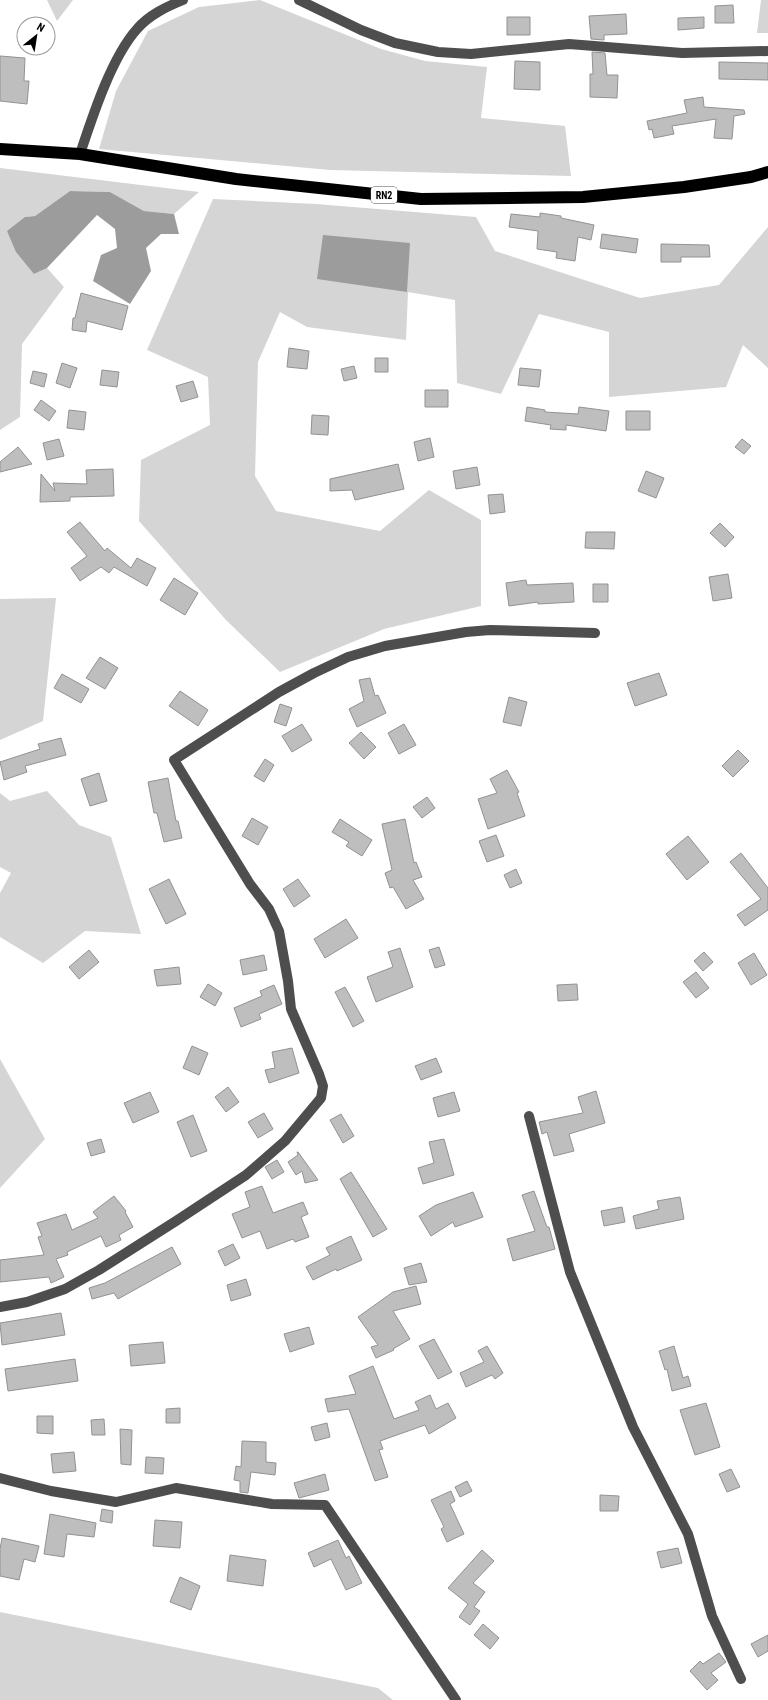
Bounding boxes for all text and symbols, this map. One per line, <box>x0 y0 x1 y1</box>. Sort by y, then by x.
north arrow <box>16 16 56 56</box>
text: N <box>35 20 47 35</box>
road number: RN2 <box>371 187 397 203</box>

